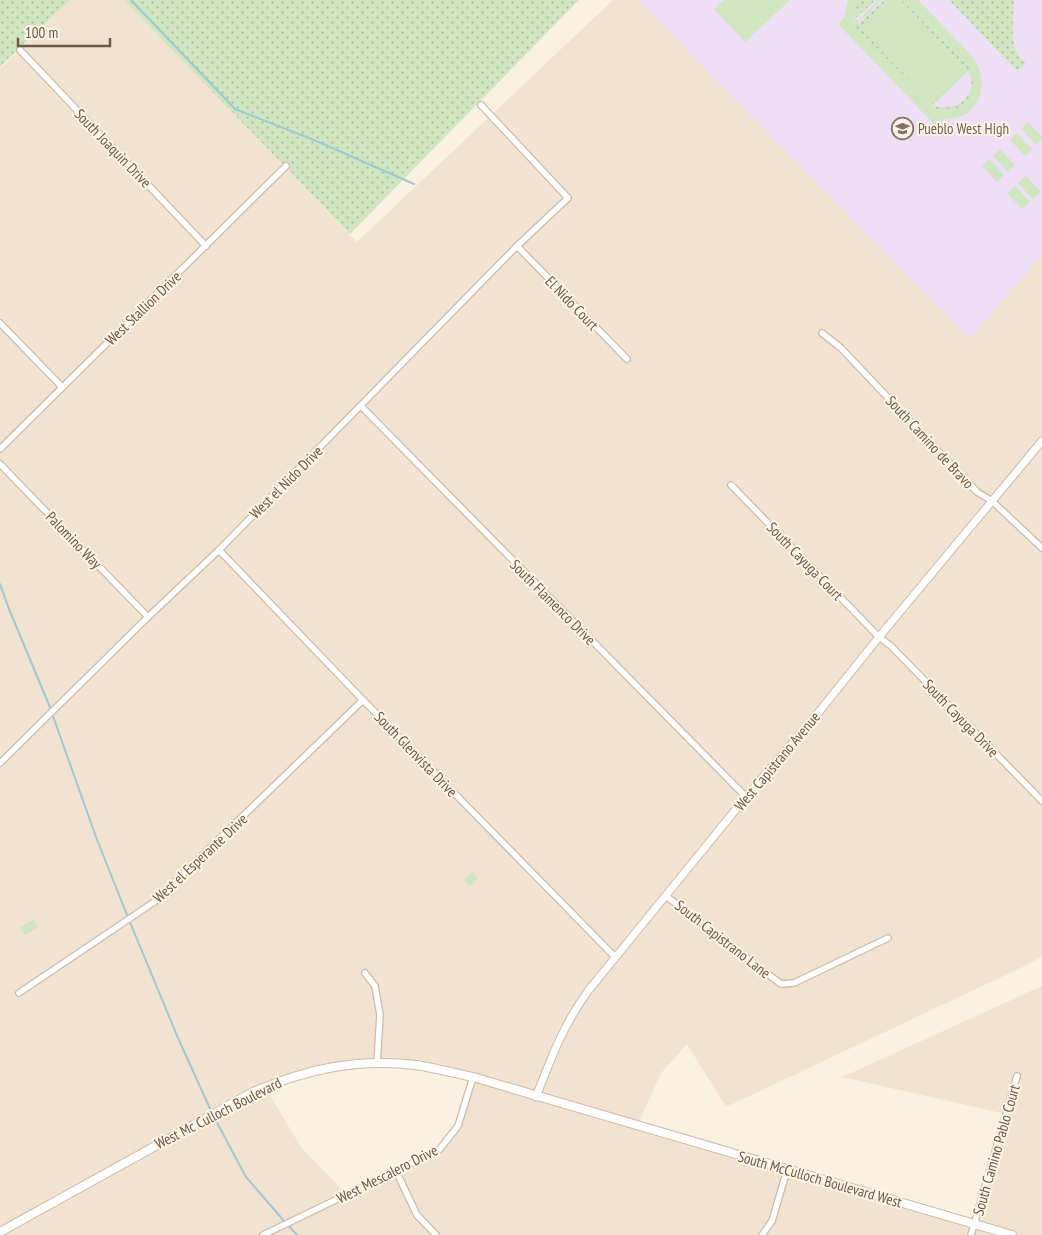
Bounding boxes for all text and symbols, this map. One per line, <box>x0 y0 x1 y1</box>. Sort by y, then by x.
scale bar <box>18 15 110 47</box>
text: 100 m <box>25 23 58 42</box>
street label: South Joaquin Drive <box>70 104 156 192</box>
school or university icon: Pueblo West High <box>890 116 914 140</box>
place label: Pueblo West High <box>918 119 1009 138</box>
street label: West Stallion Drive <box>101 267 185 349</box>
street label: El Nido Court <box>541 272 603 334</box>
street label: South Camino de Bravo <box>882 391 978 493</box>
street label: West el Nido Drive <box>245 441 327 523</box>
street label: Palomino Way <box>42 507 106 573</box>
street label: South Cayuga Court <box>763 518 847 604</box>
street label: South Flamenco Drive <box>506 555 600 649</box>
street label: South Cayuga Drive <box>919 675 1003 761</box>
street label: South Glenvista Drive <box>370 707 462 801</box>
street label: West Capistrano Avenue <box>730 708 824 814</box>
street label: West el Esperante Drive <box>149 809 251 907</box>
street label: South Capistrano Lane <box>671 896 775 982</box>
street label: West Mc Culloch Boulevard <box>151 1073 285 1153</box>
street label: South Camino Pablo Court <box>968 1082 1024 1218</box>
street label: West Mescalero Drive <box>333 1140 441 1208</box>
street label: South McCulloch Boulevard West <box>736 1146 904 1212</box>

